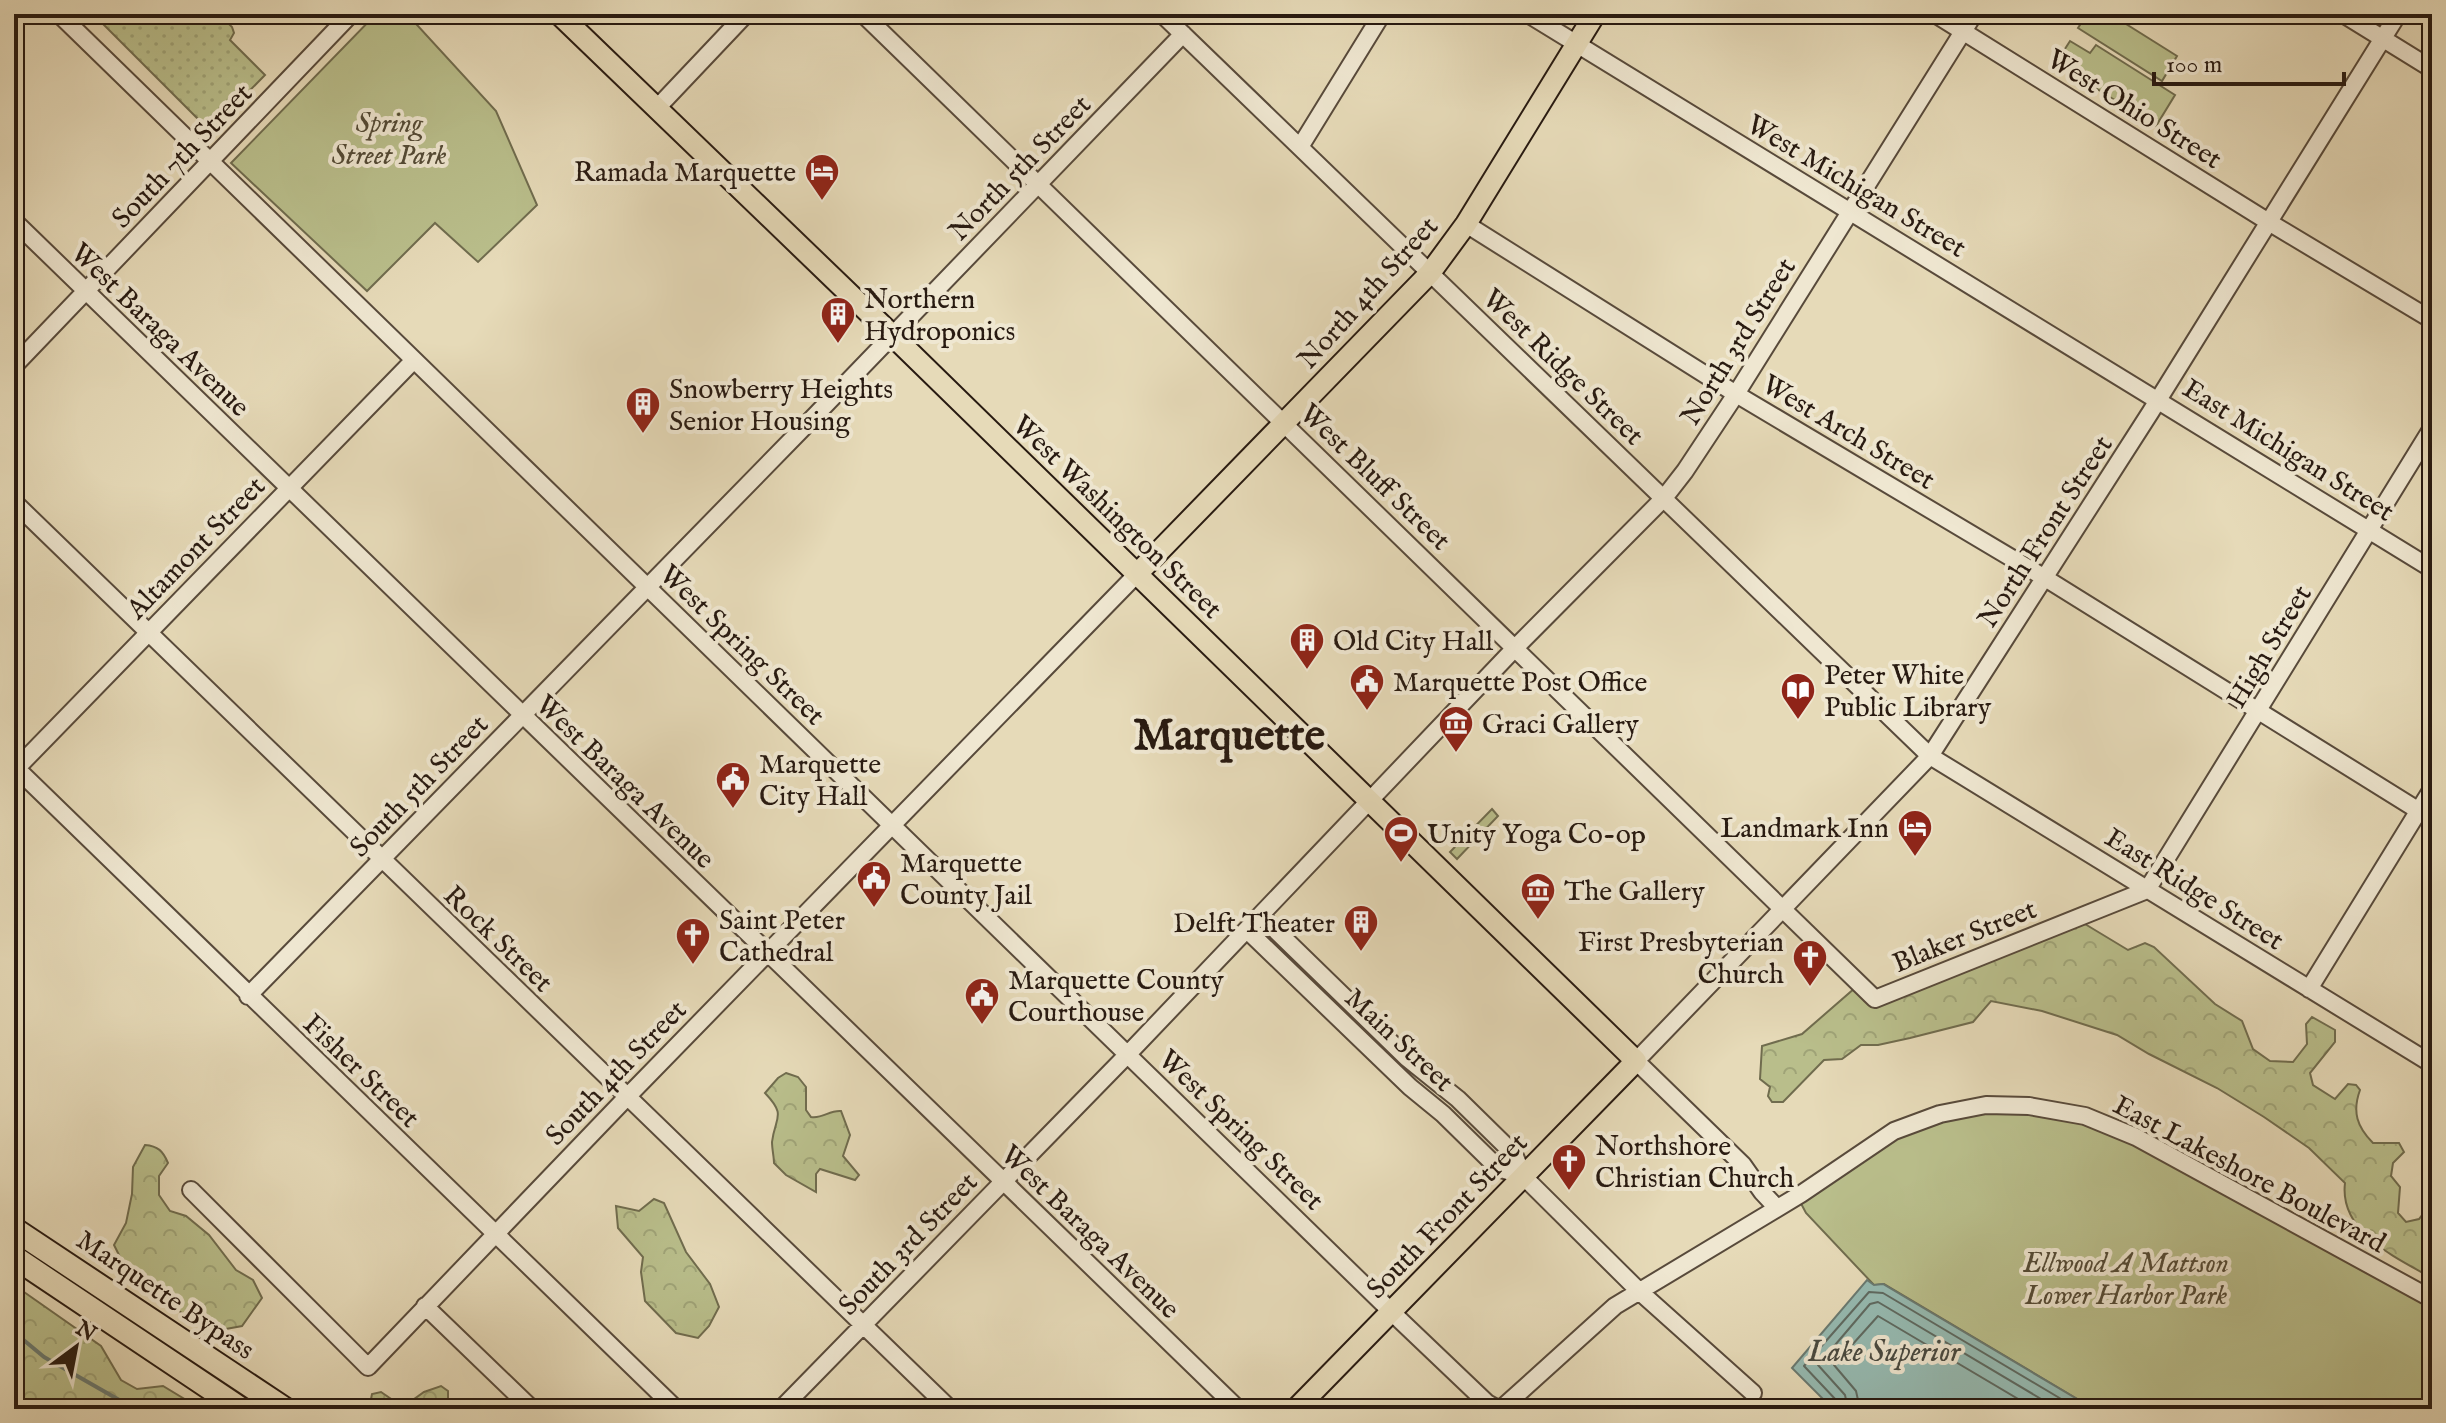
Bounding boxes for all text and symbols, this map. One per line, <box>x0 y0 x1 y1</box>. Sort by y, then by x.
scale bar <box>2154 36 2344 86</box>
street label: West Ohio Street <box>2040 42 2228 178</box>
text: 100 m <box>2166 50 2222 81</box>
street label: South 7th Street <box>105 77 261 236</box>
street label: North 5th Street <box>942 88 1100 249</box>
park label: Spring Street Park <box>332 107 446 174</box>
street label: West Michigan Street <box>1740 108 1972 267</box>
hotel icon: Ramada Marquette <box>803 152 841 202</box>
place label: Ramada Marquette <box>574 156 796 191</box>
street label: North 4th Street <box>1291 210 1447 377</box>
street label: West Baraga Avenue <box>62 236 256 425</box>
street label: North 3rd Street <box>1674 252 1805 432</box>
street label: West Ridge Street <box>1474 282 1651 454</box>
place label: Northern Hydroponics <box>864 283 1015 350</box>
building icon: Northern Hydroponics <box>819 295 857 345</box>
street label: West Arch Street <box>1755 368 1941 499</box>
street label: East Michigan Street <box>2175 372 2400 531</box>
place label: Snowberry Heights Senior Housing <box>669 373 893 440</box>
building icon: Snowberry Heights Senior Housing <box>624 385 662 435</box>
street label: West Bluff Street <box>1291 397 1457 559</box>
street label: West Washington Street <box>1004 409 1229 627</box>
street label: North Front Street <box>1971 429 2121 635</box>
street label: Altamont Street <box>119 470 274 628</box>
street label: West Spring Street <box>651 558 832 734</box>
street label: High Street <box>2220 579 2321 715</box>
building icon: Old City Hall <box>1288 621 1326 671</box>
place label: Old City Hall <box>1333 625 1493 660</box>
place label: Peter White Public Library <box>1824 659 1992 726</box>
public building icon: Marquette Post Office <box>1348 662 1386 712</box>
place label: Marquette Post Office <box>1393 666 1648 701</box>
library icon: Peter White Public Library <box>1779 671 1817 721</box>
street label: West Baraga Avenue <box>527 688 721 877</box>
museum icon: Graci Gallery <box>1437 704 1475 754</box>
street label: South 5th Street <box>343 708 497 865</box>
place label: Graci Gallery <box>1482 708 1639 743</box>
district label: Marquette <box>1133 709 1325 765</box>
place label: Marquette City Hall <box>759 748 881 815</box>
public building icon: Marquette City Hall <box>714 760 752 810</box>
hotel icon: Landmark Inn <box>1896 808 1934 858</box>
place label: Landmark Inn <box>1720 812 1889 847</box>
sports icon: Unity Yoga Co-op <box>1382 814 1420 864</box>
place label: Unity Yoga Co-op <box>1427 818 1646 853</box>
street label: East Ridge Street <box>2098 821 2290 959</box>
place label: Marquette County Jail <box>900 847 1032 914</box>
public building icon: Marquette County Jail <box>855 859 893 909</box>
museum icon: The Gallery <box>1519 871 1557 921</box>
place label: The Gallery <box>1564 875 1705 910</box>
street label: Rock Street <box>435 879 560 1001</box>
street label: Blaker Street <box>1888 892 2042 982</box>
building icon: Delft Theater <box>1342 903 1380 953</box>
place label: Saint Peter Cathedral <box>719 904 845 971</box>
place label: Delft Theater <box>1173 907 1335 942</box>
church icon: Saint Peter Cathedral <box>674 916 712 966</box>
place label: First Presbyterian Church <box>1578 926 1784 993</box>
church icon: First Presbyterian Church <box>1791 938 1829 988</box>
place label: Marquette County Courthouse <box>1008 964 1224 1031</box>
public building icon: Marquette County Courthouse <box>963 976 1001 1026</box>
street label: Main Street <box>1336 981 1460 1100</box>
street label: South 4th Street <box>539 994 695 1154</box>
street label: Fisher Street <box>295 1008 426 1136</box>
street label: West Spring Street <box>1150 1043 1331 1219</box>
street label: East Lakeshore Boulevard <box>2107 1088 2391 1262</box>
street label: South Front Street <box>1360 1126 1536 1307</box>
place label: Northshore Christian Church <box>1595 1130 1794 1197</box>
street label: West Baraga Avenue <box>992 1138 1186 1327</box>
church icon: Northshore Christian Church <box>1550 1142 1588 1192</box>
street label: South 3rd Street <box>832 1165 986 1324</box>
street label: Marquette Bypass <box>69 1224 260 1369</box>
park label: Ellwood A Mattson Lower Harbor Park <box>2022 1247 2229 1314</box>
north arrow <box>36 1307 116 1387</box>
text: N <box>69 1314 101 1349</box>
water label: Lake Superior <box>1807 1334 1962 1372</box>

